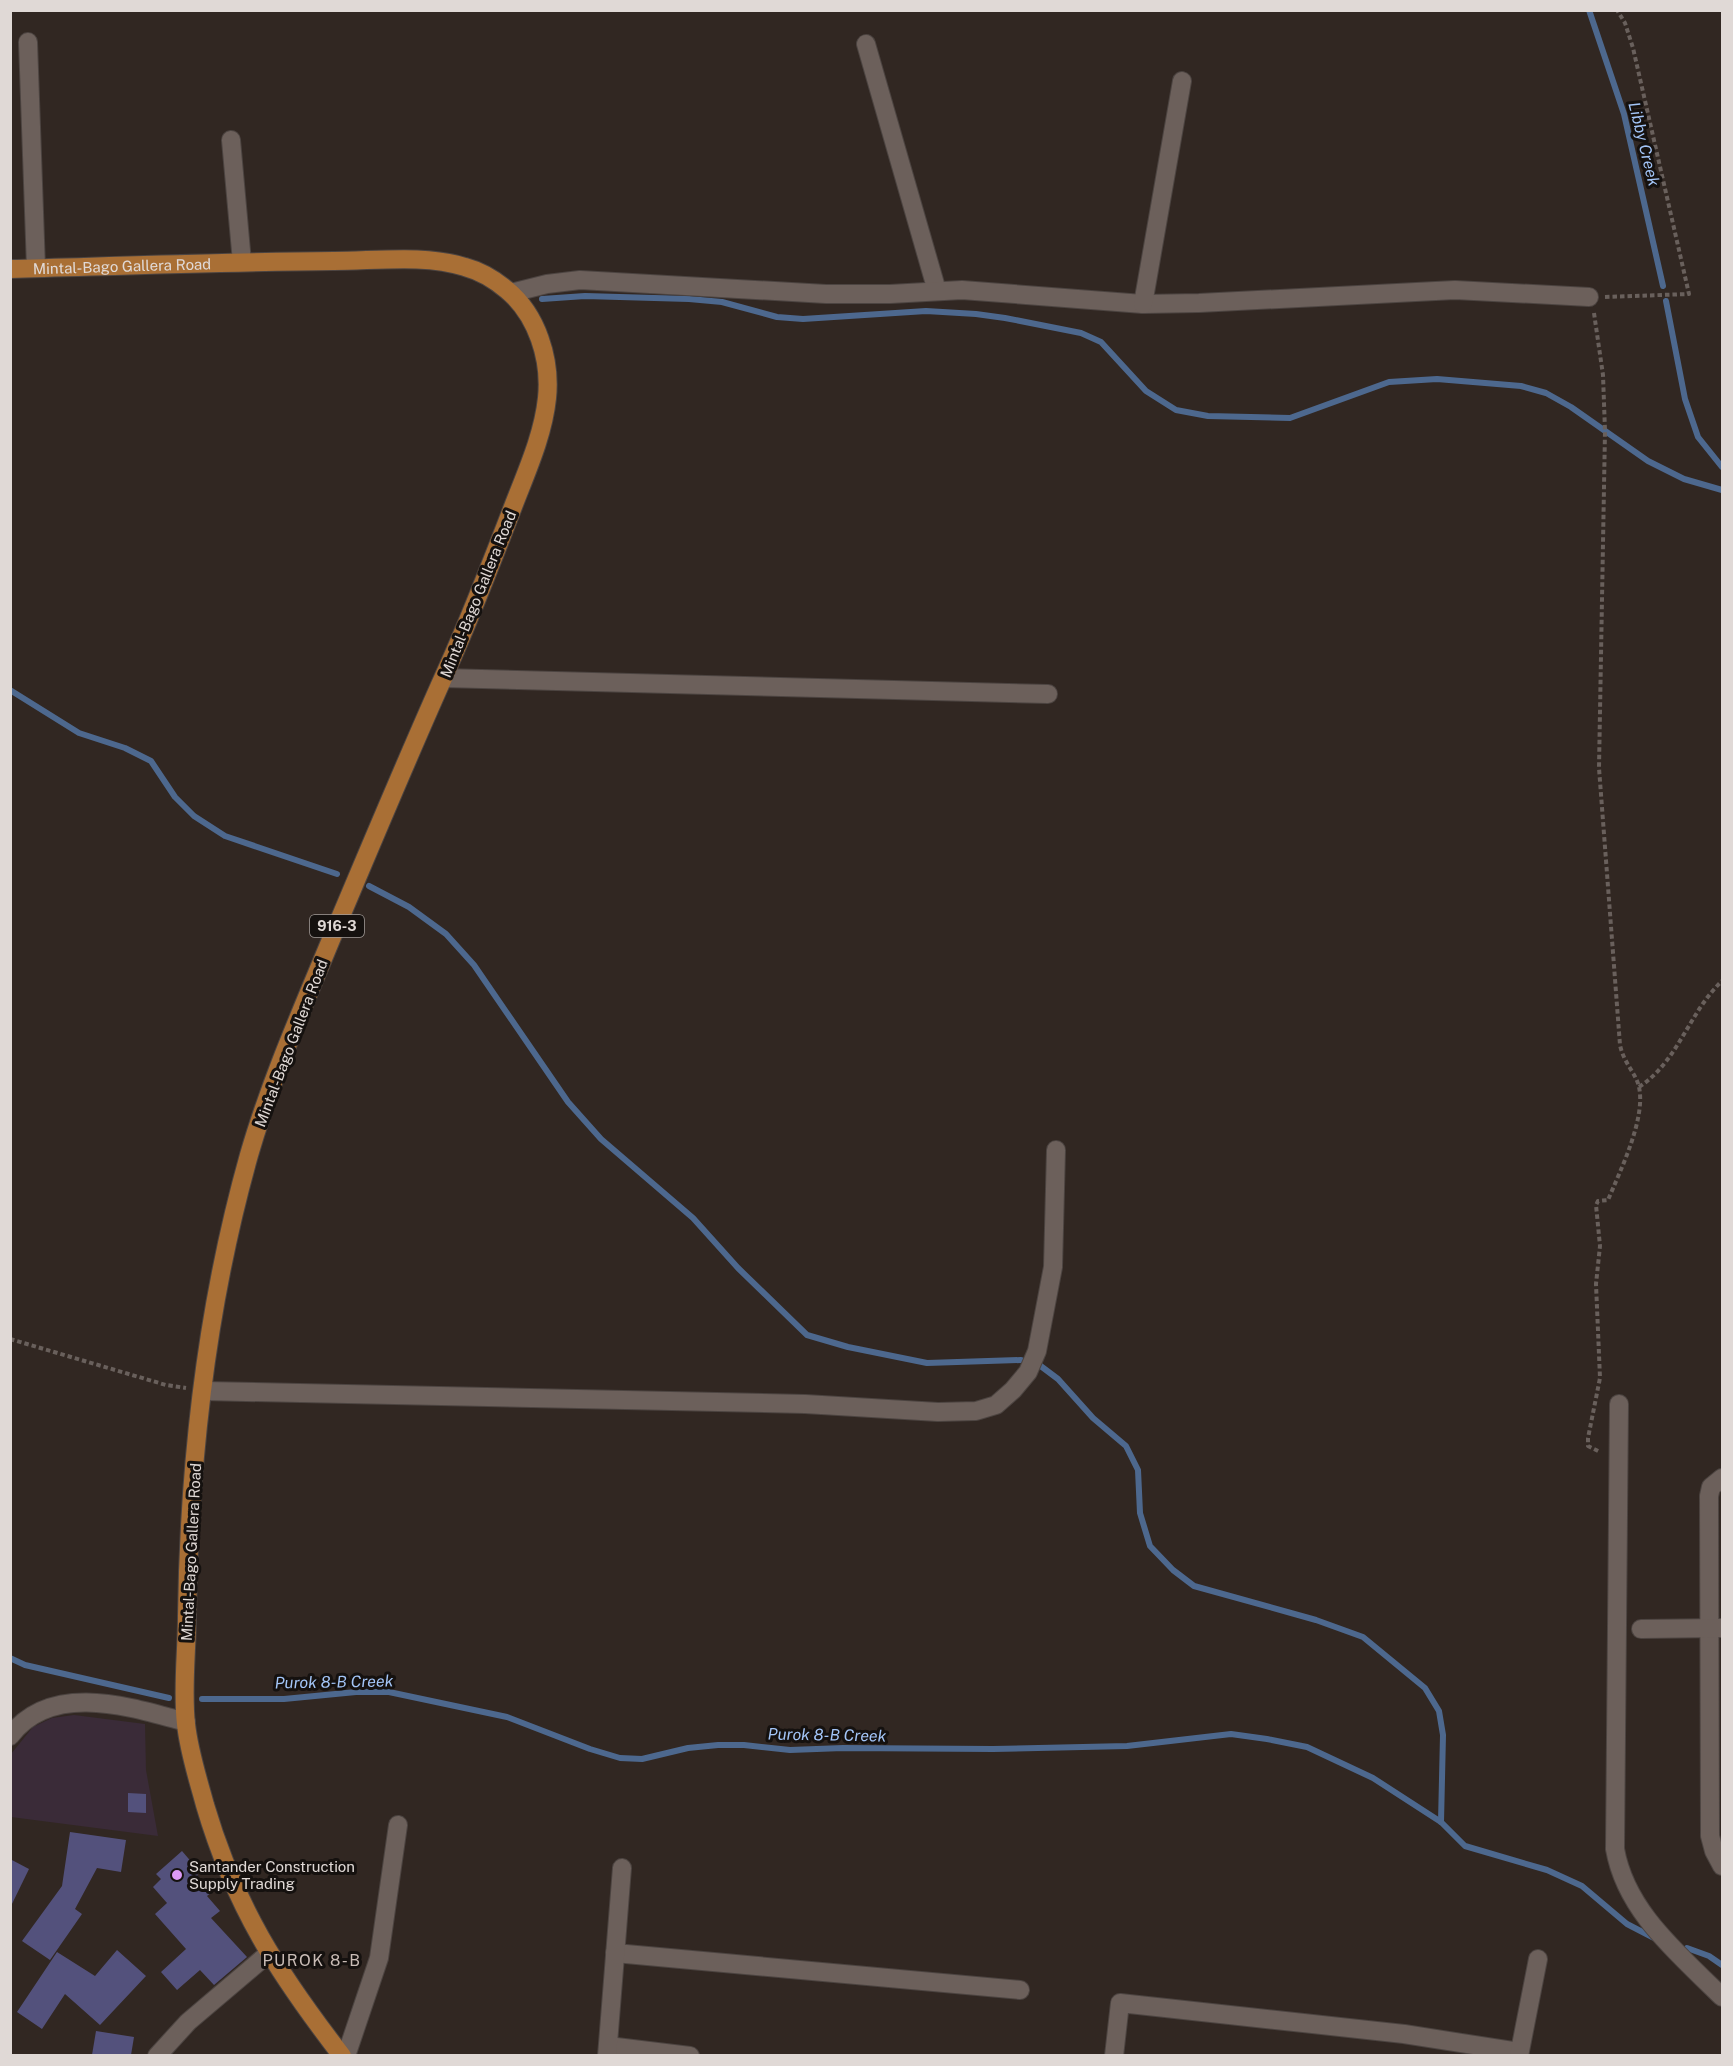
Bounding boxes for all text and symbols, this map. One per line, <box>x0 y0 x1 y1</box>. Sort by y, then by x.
water label: Libby Creek <box>1624 100 1664 188</box>
street label: Mintal-Bago Gallera Road <box>33 255 211 277</box>
street label: Mintal-Bago Gallera Road <box>437 508 519 680</box>
road number: 916-3 <box>310 915 364 937</box>
street label: Mintal-Bago Gallera Road <box>251 957 331 1129</box>
street label: Mintal-Bago Gallera Road <box>178 1463 204 1641</box>
water label: Purok 8-B Creek <box>275 1671 394 1693</box>
water label: Purok 8-B Creek <box>768 1724 887 1746</box>
place label: Santander Construction Supply Trading <box>189 1858 355 1892</box>
marker: Santander Construction Supply Trading <box>170 1868 184 1882</box>
district label: PUROK 8-B <box>262 1951 362 1970</box>

